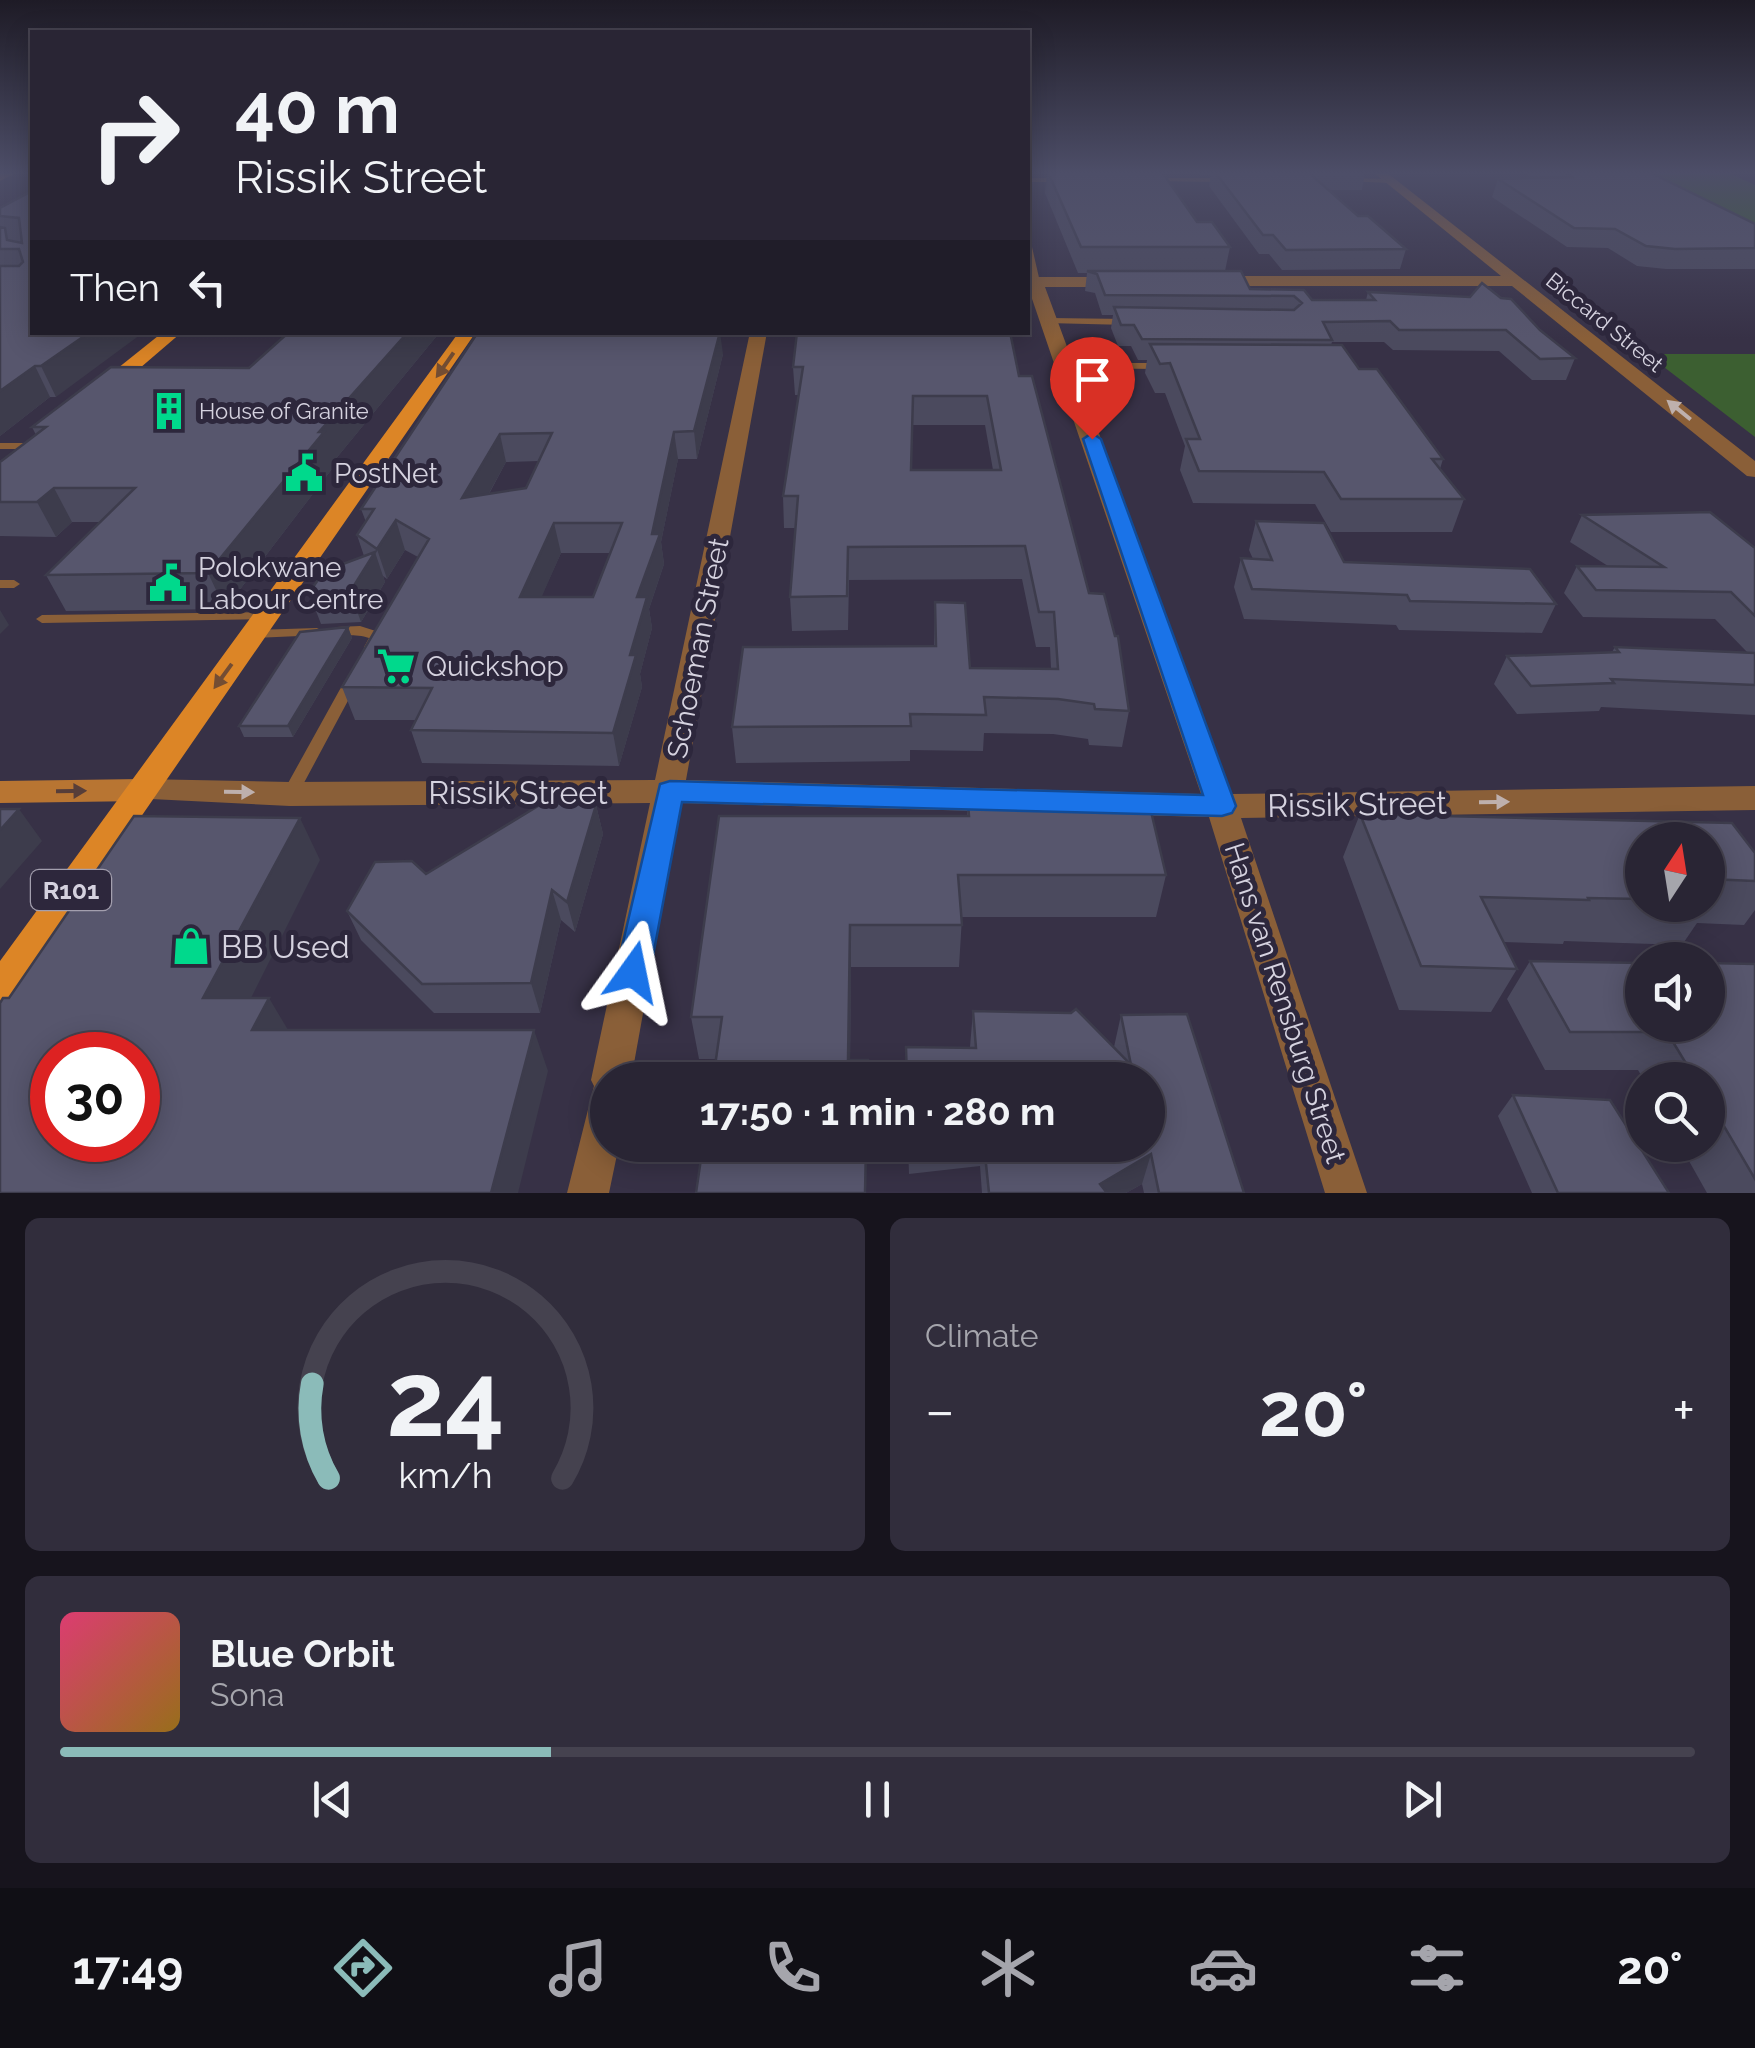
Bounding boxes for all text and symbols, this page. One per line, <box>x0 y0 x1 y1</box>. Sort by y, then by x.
text: 40 m <box>235 67 400 149</box>
icon: right <box>70 70 200 200</box>
text: Rissik Street <box>235 151 487 204</box>
icon: left <box>180 260 235 315</box>
text: Then <box>70 265 160 310</box>
street label: Biccard Street <box>1541 267 1669 378</box>
pin <box>1050 337 1135 440</box>
one-way arrow <box>436 352 455 378</box>
icon: arrive <box>1065 352 1120 407</box>
building icon: House of Granite <box>148 390 190 432</box>
place label: House of Granite <box>199 398 369 424</box>
one-way arrow <box>1666 400 1692 421</box>
public building icon: PostNet <box>283 452 325 494</box>
place label: PostNet <box>334 457 438 490</box>
street label: Schoeman Street <box>660 534 736 761</box>
place label: Polokwane Labour Centre <box>198 551 384 616</box>
public building icon: Polokwane Labour Centre <box>147 562 189 604</box>
supermarket icon: Quickshop <box>375 645 417 687</box>
place label: Quickshop <box>426 650 564 683</box>
one-way arrow <box>214 663 234 689</box>
street label: Rissik Street <box>428 774 608 811</box>
one-way arrow <box>55 783 87 799</box>
street label: Rissik Street <box>1267 784 1447 824</box>
one-way arrow <box>224 785 256 801</box>
one-way arrow <box>1478 793 1510 809</box>
north arrow <box>1625 822 1725 922</box>
map controls <box>1625 822 1725 1162</box>
street label: Hans van Rensburg Street <box>1218 839 1353 1168</box>
road number: R101 <box>31 870 111 910</box>
position arrow <box>581 920 685 1024</box>
shop icon: BB Used <box>170 925 212 967</box>
place label: BB Used <box>221 928 350 965</box>
button: sound <box>1625 942 1725 1042</box>
speed limit sign: 30 <box>30 1032 160 1162</box>
button: search <box>1625 1062 1725 1162</box>
text: 17:50 · 1 min · 280 m <box>700 1089 1055 1134</box>
text: Climate <box>925 1317 1039 1354</box>
text: 24 <box>386 1338 504 1460</box>
text: 20° <box>1259 1365 1368 1454</box>
text: − <box>925 1378 955 1443</box>
text: + <box>1672 1378 1695 1443</box>
text: km/h <box>398 1454 492 1496</box>
text: Blue Orbit <box>210 1631 395 1676</box>
text: Sona <box>210 1676 285 1713</box>
icon: previous <box>305 1772 360 1827</box>
icon: pause <box>850 1772 905 1827</box>
icon: next <box>1395 1772 1450 1827</box>
icon: directions <box>328 1933 398 2003</box>
icon: music <box>543 1933 613 2003</box>
icon: phone <box>758 1933 828 2003</box>
icon: climate <box>973 1933 1043 2003</box>
icon: car <box>1188 1933 1258 2003</box>
icon: filters <box>1402 1933 1472 2003</box>
text: 17:49 <box>72 1942 183 1995</box>
text: 20° <box>1617 1942 1683 1995</box>

